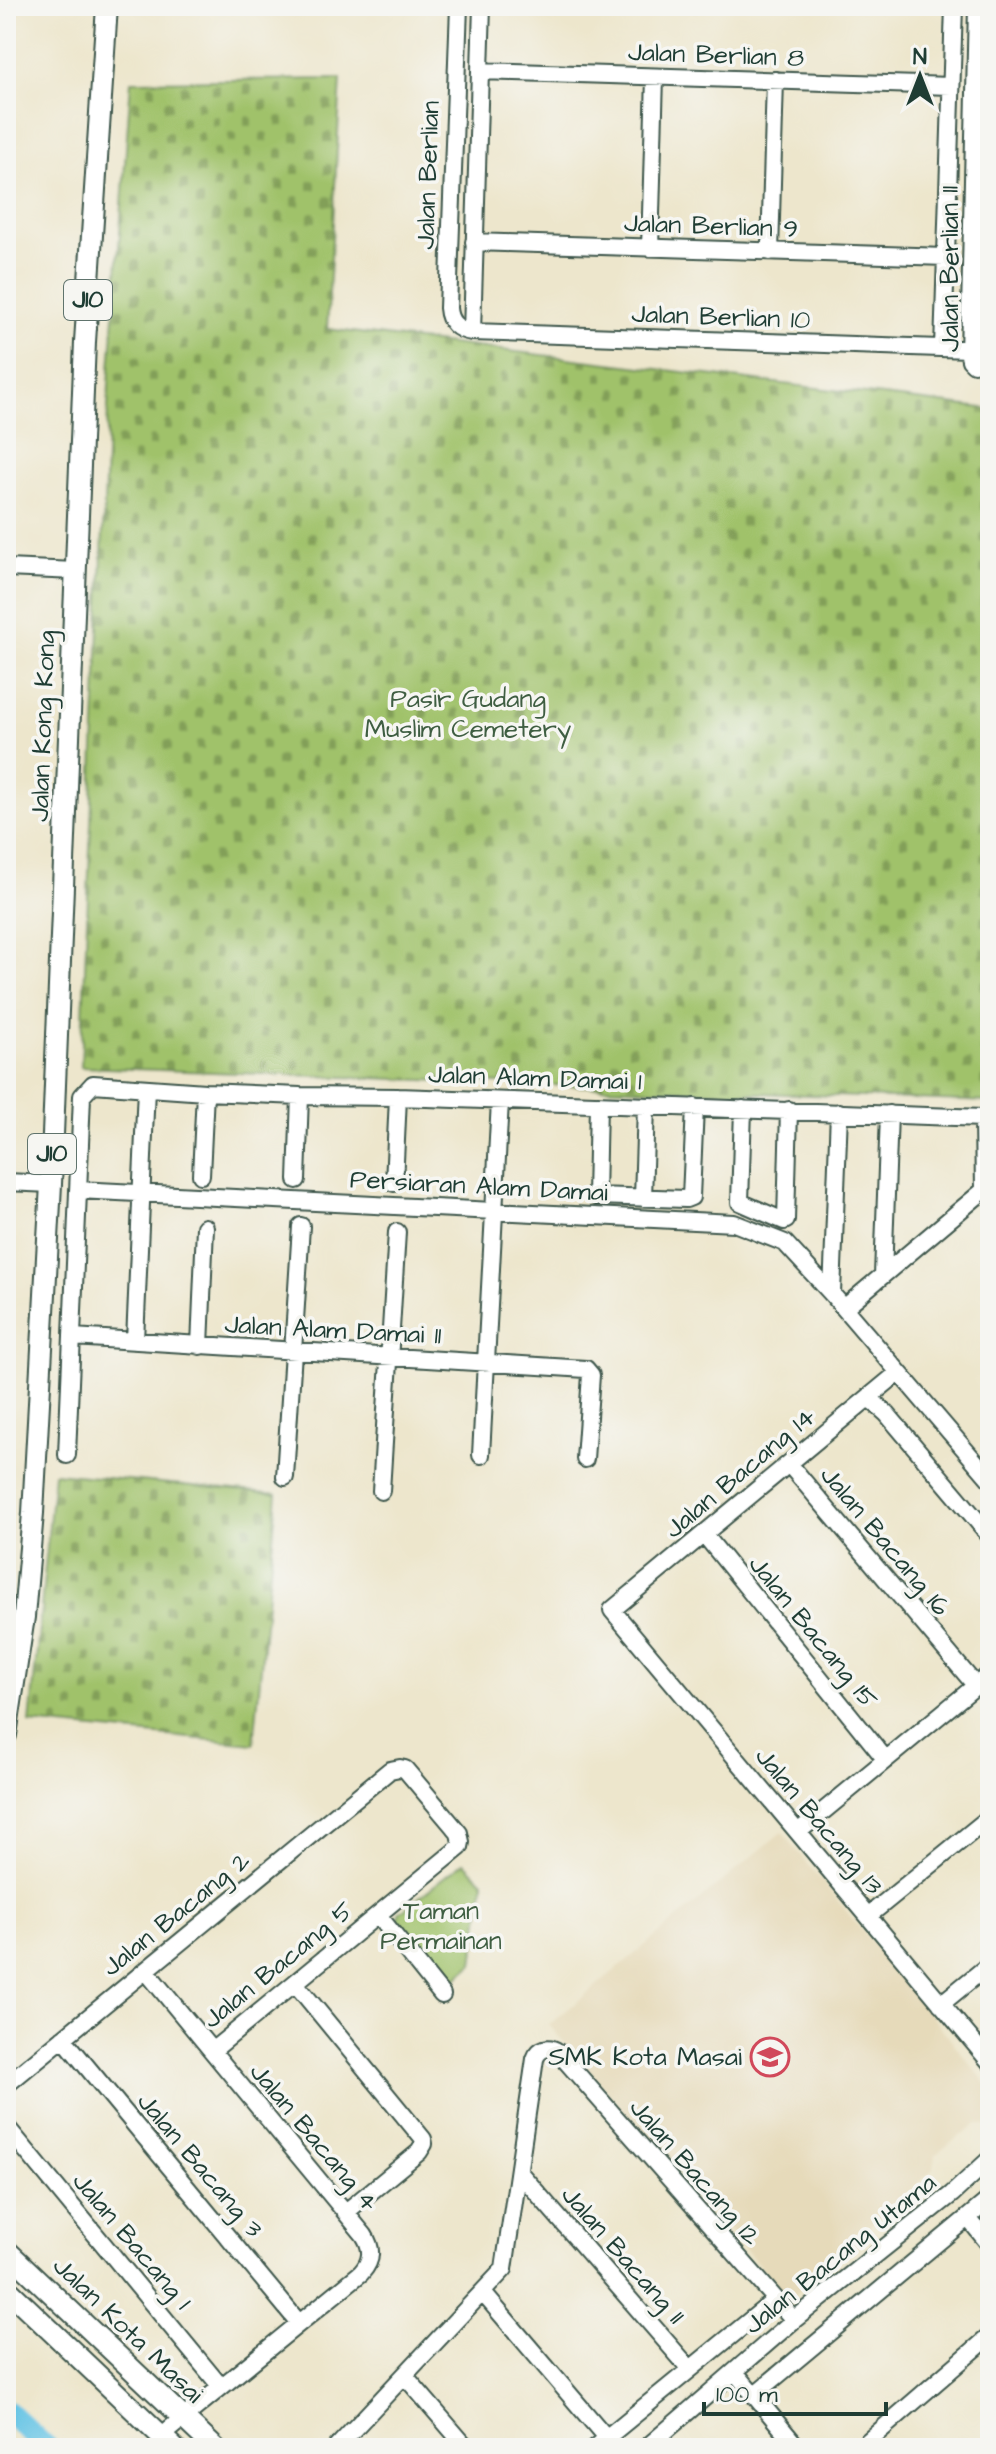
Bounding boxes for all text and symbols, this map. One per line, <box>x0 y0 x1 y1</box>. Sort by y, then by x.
street label: Jalan Berlian 8 <box>627 34 805 76</box>
north arrow <box>880 36 960 116</box>
text: N <box>913 42 927 73</box>
street label: Jalan Berlian <box>407 100 449 250</box>
street label: Jalan Berlian 11 <box>932 186 968 352</box>
street label: Jalan Berlian 9 <box>623 205 799 247</box>
road number: J10 <box>64 280 112 320</box>
street label: Jalan Berlian 10 <box>631 296 811 338</box>
street label: Jalan Kong Kong <box>22 630 66 822</box>
park label: Pasir Gudang Muslim Cemetery <box>365 681 571 749</box>
street label: Jalan Alam Damai 1 <box>428 1056 642 1100</box>
road number: J10 <box>28 1134 76 1174</box>
street label: Persiaran Alam Damai <box>349 1161 609 1211</box>
street label: Jalan Alam Damai 11 <box>224 1306 442 1354</box>
street label: Jalan Bacang 14 <box>657 1399 825 1548</box>
street label: Jalan Bacang 16 <box>810 1458 958 1625</box>
street label: Jalan Bacang 15 <box>738 1548 886 1718</box>
street label: Jalan Bacang 13 <box>745 1740 891 1904</box>
street label: Jalan Bacang 2 <box>94 1843 259 1986</box>
street label: Jalan Bacang 5 <box>195 1893 362 2039</box>
park label: Taman Permainan <box>380 1893 502 1959</box>
school or university icon: SMK Kota Masai <box>749 2036 791 2078</box>
place label: SMK Kota Masai <box>548 2039 742 2075</box>
street label: Jalan Bacang 4 <box>240 2055 387 2220</box>
street label: Jalan Bacang 3 <box>127 2085 271 2246</box>
street label: Jalan Bacang 12 <box>620 2091 769 2255</box>
street label: Jalan Bacang 1 <box>62 2165 200 2319</box>
street label: Jalan Bacang Utama <box>736 2165 945 2344</box>
street label: Jalan Bacang 11 <box>551 2178 693 2333</box>
street label: Jalan Kota Masai <box>45 2249 211 2411</box>
scale bar <box>704 2366 886 2416</box>
text: 100 m <box>716 2378 778 2412</box>

